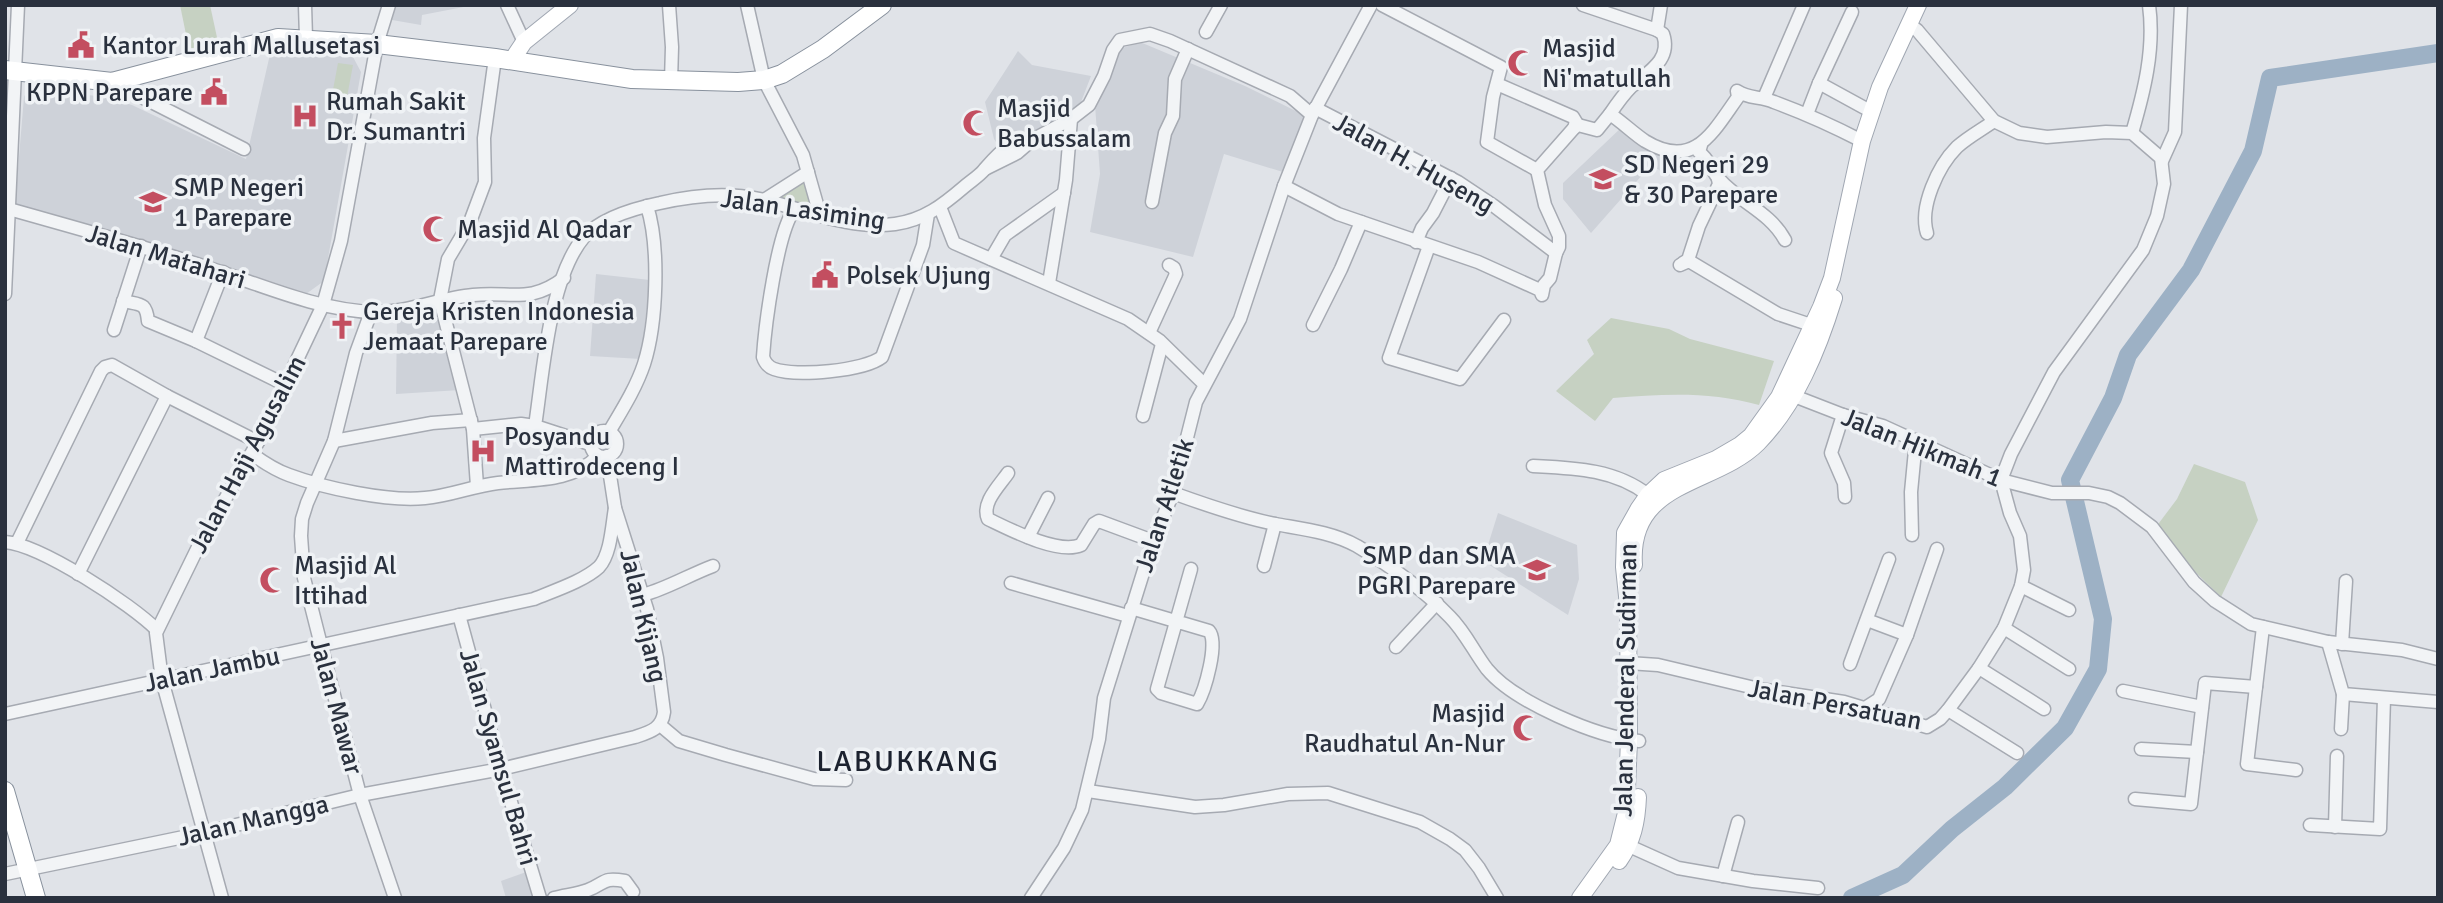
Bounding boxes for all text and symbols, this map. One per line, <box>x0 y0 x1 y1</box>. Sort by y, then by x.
public building icon: Kantor Lurah Mallusetasi <box>66 30 96 60</box>
place label: Kantor Lurah Mallusetasi <box>102 30 380 62</box>
place label: Masjid Ni'matullah <box>1542 33 1671 95</box>
mosque icon: Masjid Ni'matullah <box>1506 48 1536 78</box>
place label: KPPN Parepare <box>26 77 193 109</box>
public building icon: KPPN Parepare <box>199 77 229 107</box>
place label: Rumah Sakit Dr. Sumantri <box>326 86 466 148</box>
place label: Masjid Babussalam <box>997 93 1131 155</box>
hospital icon: Rumah Sakit Dr. Sumantri <box>290 101 320 131</box>
street label: Jalan H. Huseng <box>1327 106 1500 221</box>
mosque icon: Masjid Babussalam <box>961 108 991 138</box>
place label: SD Negeri 29 & 30 Parepare <box>1624 149 1778 211</box>
school or university icon: SD Negeri 29 & 30 Parepare <box>1588 164 1618 194</box>
place label: SMP Negeri 1 Parepare <box>174 172 304 234</box>
street label: Jalan Lasiming <box>719 183 887 237</box>
school or university icon: SMP Negeri 1 Parepare <box>138 187 168 217</box>
mosque icon: Masjid Al Qadar <box>421 214 451 244</box>
place label: Masjid Al Qadar <box>457 214 632 246</box>
street label: Jalan Matahari <box>82 217 250 296</box>
public building icon: Polsek Ujung <box>810 260 840 290</box>
place label: Polsek Ujung <box>846 260 991 292</box>
place label: Gereja Kristen Indonesia Jemaat Parepare <box>363 296 635 358</box>
church icon: Gereja Kristen Indonesia Jemaat Parepare <box>327 311 357 341</box>
street label: Jalan Haji Agusalim <box>182 350 313 559</box>
street label: Jalan Hikmah 1 <box>1837 401 2007 495</box>
place label: Posyandu Mattirodeceng I <box>504 421 679 483</box>
street label: Jalan Atletik <box>1128 434 1202 576</box>
hospital icon: Posyandu Mattirodeceng I <box>468 436 498 466</box>
place label: SMP dan SMA PGRI Parepare <box>1357 540 1516 602</box>
street label: Jalan Jenderal Sudirman <box>1608 543 1644 817</box>
street label: Jalan Kijang <box>612 546 674 686</box>
place label: Masjid Al Ittihad <box>294 550 397 612</box>
school or university icon: SMP dan SMA PGRI Parepare <box>1522 555 1552 585</box>
mosque icon: Masjid Al Ittihad <box>258 565 288 595</box>
street label: Jalan Mawar <box>302 634 370 778</box>
street label: Jalan Jambu <box>142 640 283 700</box>
street label: Jalan Syamsul Bahri <box>452 645 544 869</box>
street label: Jalan Persatuan <box>1745 672 1924 738</box>
place label: Masjid Raudhatul An-Nur <box>1304 698 1505 760</box>
mosque icon: Masjid Raudhatul An-Nur <box>1511 713 1541 743</box>
district label: LABUKKANG <box>816 743 1000 780</box>
street label: Jalan Mangga <box>175 788 332 854</box>

